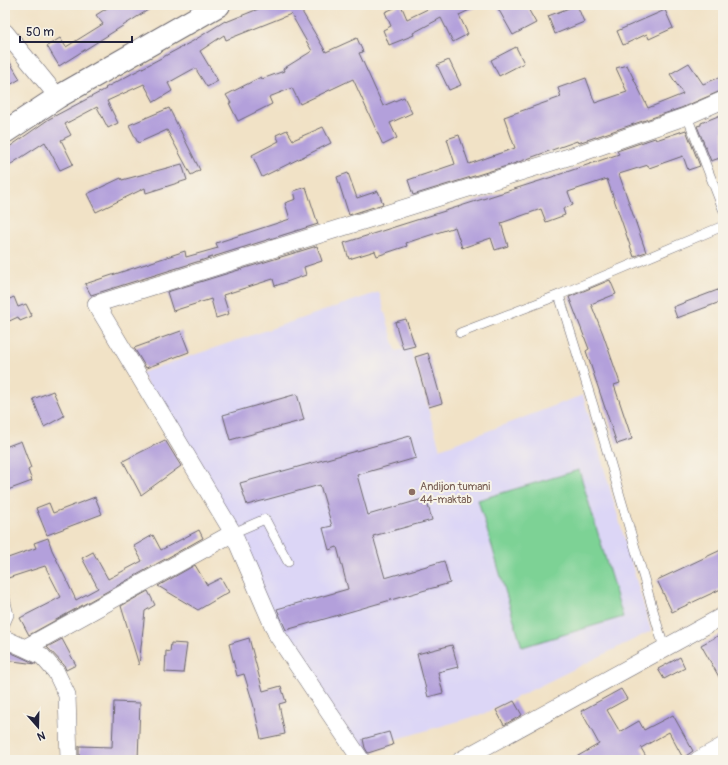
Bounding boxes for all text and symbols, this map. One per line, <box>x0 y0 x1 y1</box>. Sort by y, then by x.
scale bar <box>20 18 132 44</box>
text: 50 m <box>26 25 54 40</box>
place label: Andijon tumani 44-maktab <box>420 480 490 506</box>
marker: Andijon tumani 44-maktab <box>407 487 417 497</box>
north arrow <box>18 707 58 747</box>
text: N <box>35 729 47 743</box>

